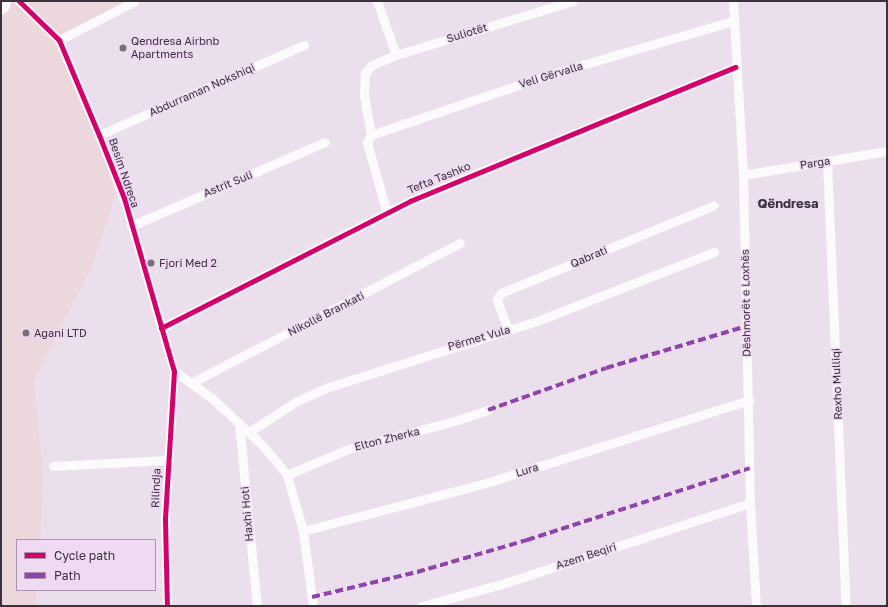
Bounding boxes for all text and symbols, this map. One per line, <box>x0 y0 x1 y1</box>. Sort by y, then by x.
street label: Suliotët <box>445 21 489 45</box>
place label: Qendresa Airbnb Apartments <box>131 35 219 61</box>
marker: Qendresa Airbnb Apartments <box>118 43 128 53</box>
street label: Veli Gërvalla <box>517 59 585 91</box>
street label: Abdurraman Nokshiqi <box>147 61 257 119</box>
street label: Besim Ndreca <box>106 136 142 210</box>
street label: Parga <box>799 154 831 172</box>
street label: Tefta Tashko <box>406 159 472 197</box>
street label: Astrit Suli <box>201 168 255 200</box>
district label: Qëndresa <box>758 195 818 211</box>
street label: Qabrati <box>569 243 609 271</box>
street label: Dëshmorët e Loxhës <box>738 249 754 357</box>
place label: Fjori Med 2 <box>159 256 217 270</box>
marker: Fjori Med 2 <box>146 258 156 268</box>
street label: Nikollë Brankati <box>286 289 366 339</box>
street label: Përmet Vula <box>446 323 512 353</box>
place label: Agani LTD <box>34 326 87 340</box>
marker: Agani LTD <box>21 328 31 338</box>
street label: Rexho Mulliqi <box>829 348 845 420</box>
street label: Elton Zherka <box>353 425 421 453</box>
street label: Lura <box>514 460 540 480</box>
street label: Rilindja <box>149 468 163 508</box>
street label: Haxhi Hoti <box>238 486 256 542</box>
legend <box>16 539 156 591</box>
street label: Azem Beqiri <box>554 540 618 572</box>
text: Cycle path <box>54 548 115 563</box>
text: Path <box>54 568 81 583</box>

